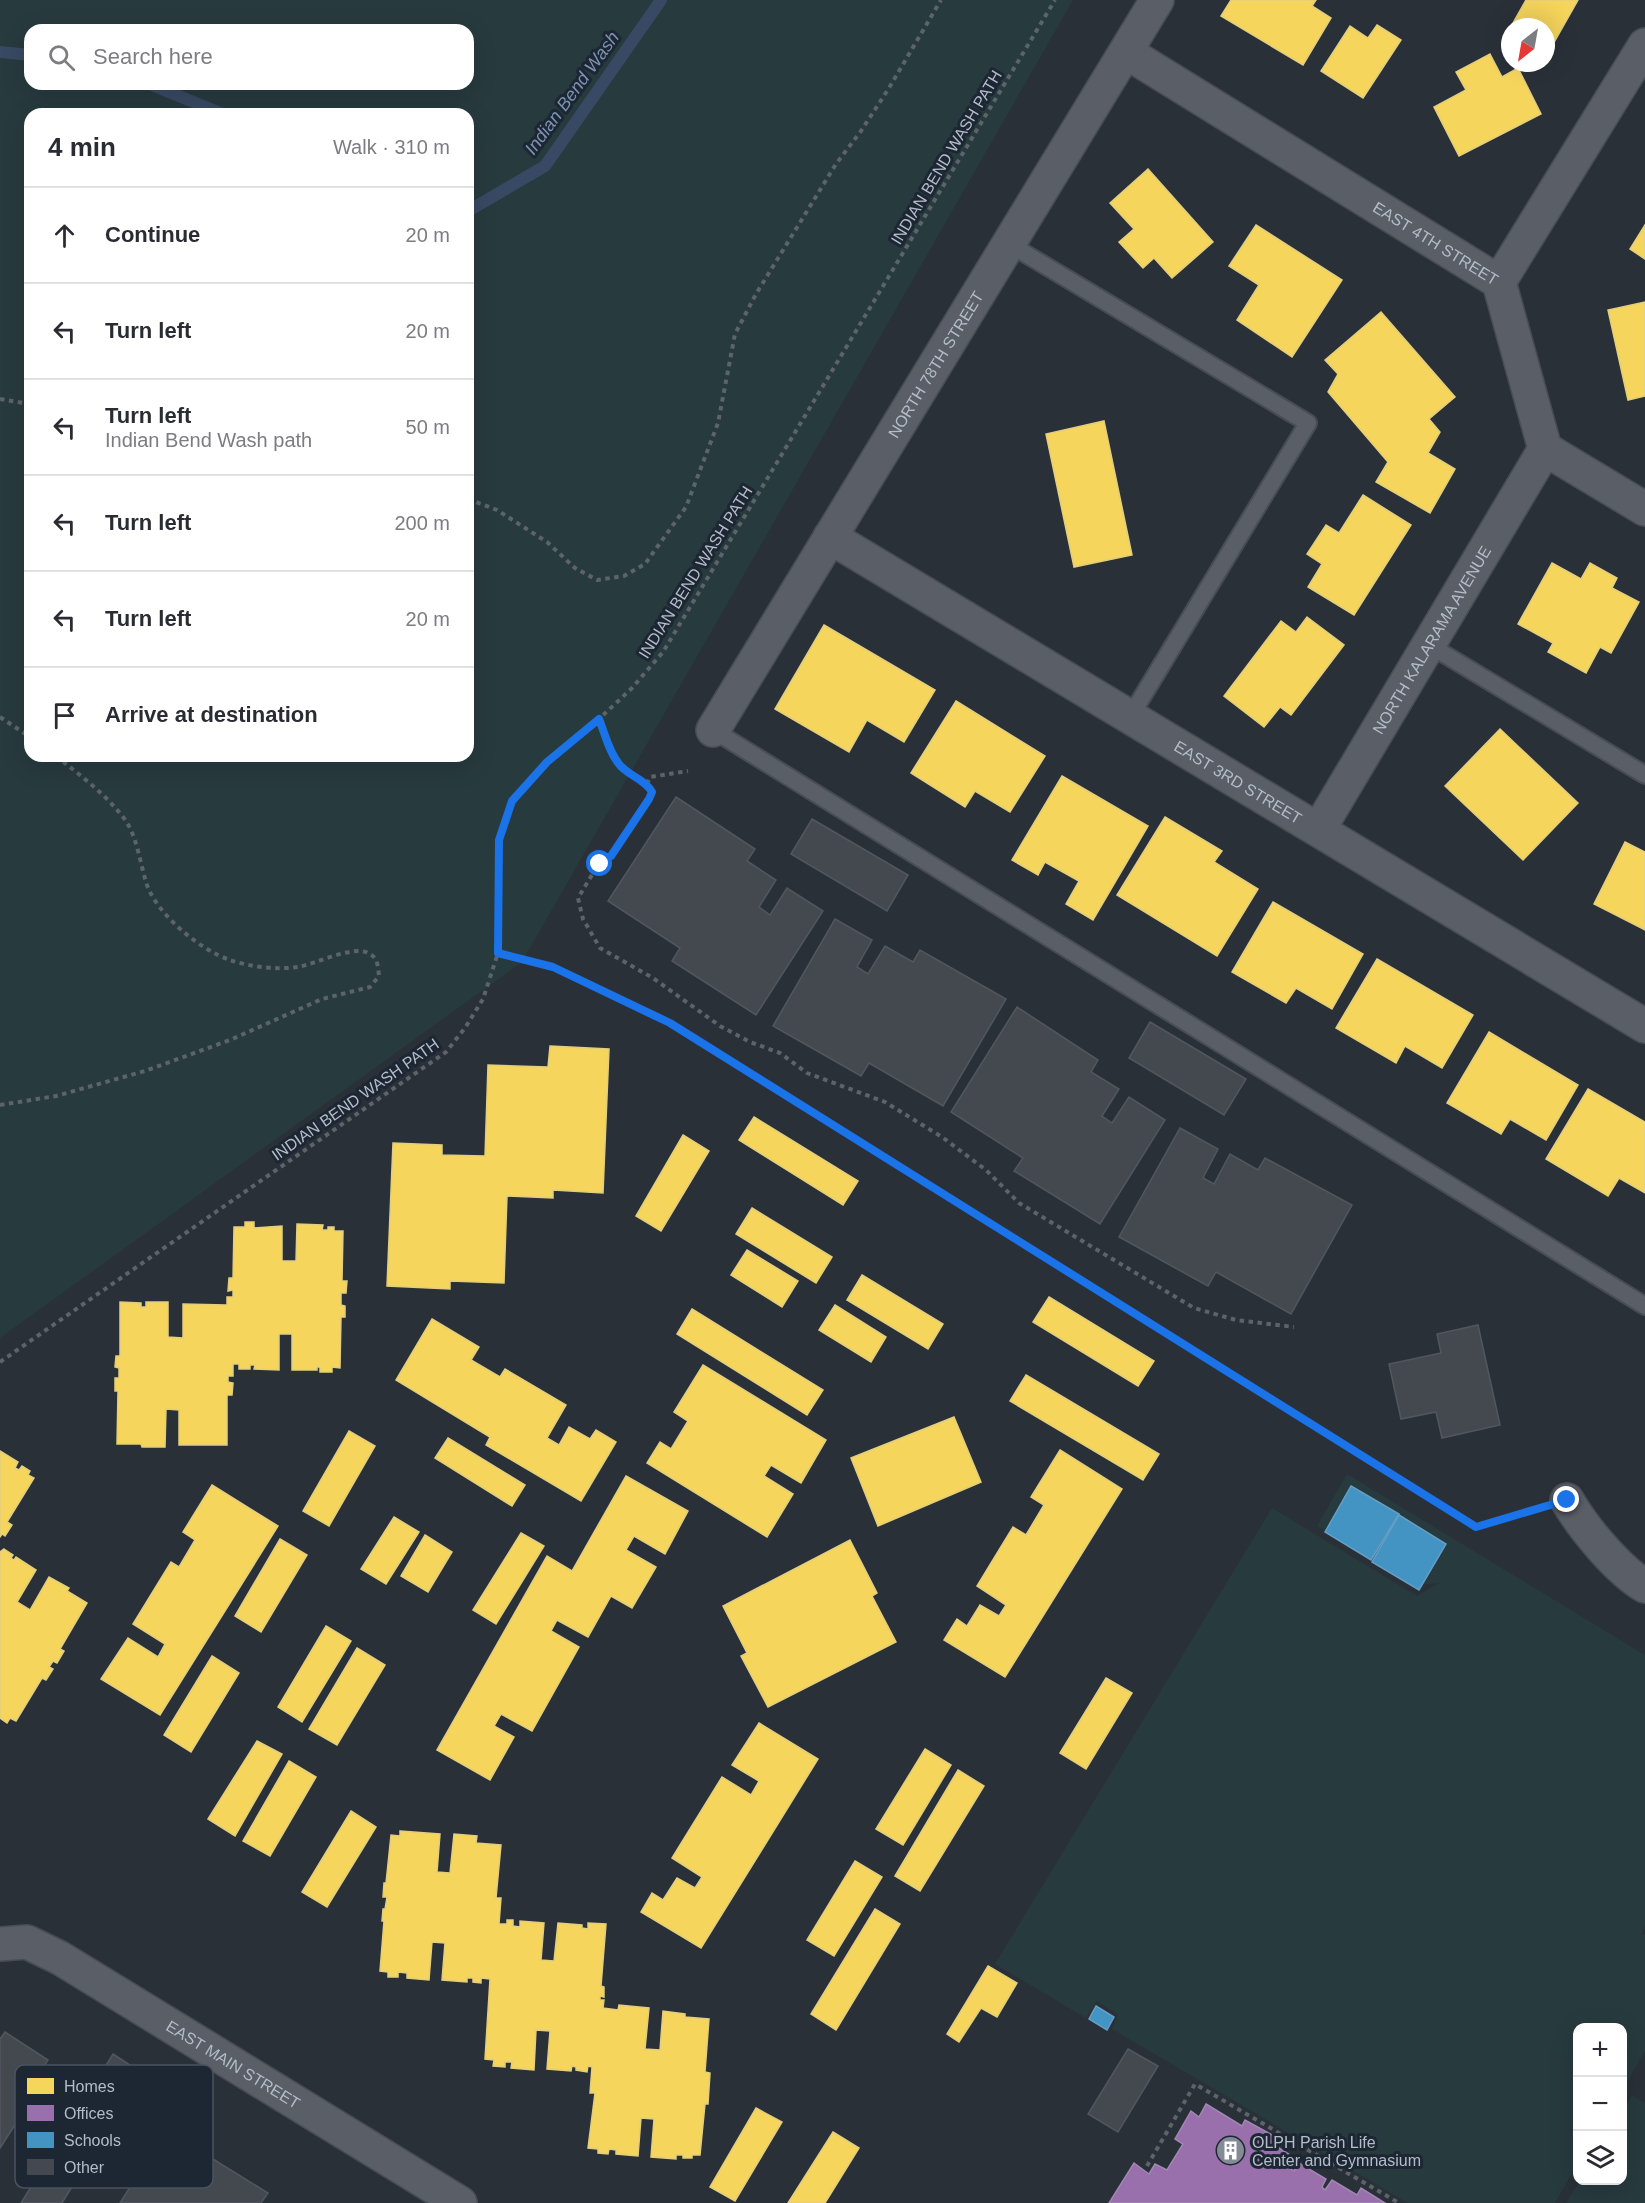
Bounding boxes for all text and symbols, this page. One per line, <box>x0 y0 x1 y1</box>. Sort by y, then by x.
north arrow <box>1501 18 1555 72</box>
search box <box>24 24 474 90</box>
water label: Indian Bend Wash <box>521 28 623 158</box>
icon: search <box>45 41 78 74</box>
text: Search here <box>93 44 213 69</box>
street label: INDIAN BEND WASH PATH <box>888 67 1005 247</box>
text: 4 min <box>48 132 116 162</box>
text: Walk · 310 m <box>333 136 450 158</box>
street label: EAST 4TH STREET <box>1370 199 1501 289</box>
icon: ahead <box>48 219 81 252</box>
text: Continue <box>105 222 200 247</box>
text: 20 m <box>406 224 450 246</box>
street label: NORTH 78TH STREET <box>885 288 987 441</box>
icon: left <box>48 315 81 348</box>
text: Turn left <box>105 318 191 343</box>
text: 20 m <box>406 320 450 342</box>
text: Turn left <box>105 403 191 428</box>
icon: left <box>48 411 81 444</box>
text: 50 m <box>406 416 450 438</box>
text: Indian Bend Wash path <box>105 429 312 451</box>
street label: INDIAN BEND WASH PATH <box>635 483 756 661</box>
icon: left <box>48 507 81 540</box>
text: Turn left <box>105 510 191 535</box>
text: 200 m <box>394 512 450 534</box>
street label: NORTH KALARAMA AVENUE <box>1369 543 1494 737</box>
icon: left <box>48 603 81 636</box>
text: Turn left <box>105 606 191 631</box>
text: 20 m <box>406 608 450 630</box>
icon: arrive <box>48 699 81 732</box>
text: Arrive at destination <box>105 702 318 727</box>
street label: EAST 3RD STREET <box>1171 738 1305 827</box>
route start <box>586 850 612 876</box>
street label: INDIAN BEND WASH PATH <box>269 1035 442 1164</box>
route end <box>1553 1486 1579 1512</box>
street label: EAST MAIN STREET <box>163 2017 303 2112</box>
map controls <box>1573 2023 1627 2185</box>
button: + <box>1573 2023 1627 2077</box>
legend <box>15 2065 213 2188</box>
button: − <box>1573 2077 1627 2131</box>
text: Homes <box>64 2078 115 2095</box>
text: Offices <box>64 2105 114 2122</box>
button: layers <box>1573 2131 1627 2185</box>
text: Schools <box>64 2132 121 2149</box>
place label: OLPH Parish Life Center and Gymnasium <box>1252 2134 1421 2169</box>
building icon: OLPH Parish Life Center and Gymnasium <box>1215 2135 1247 2167</box>
text: Other <box>64 2159 105 2176</box>

